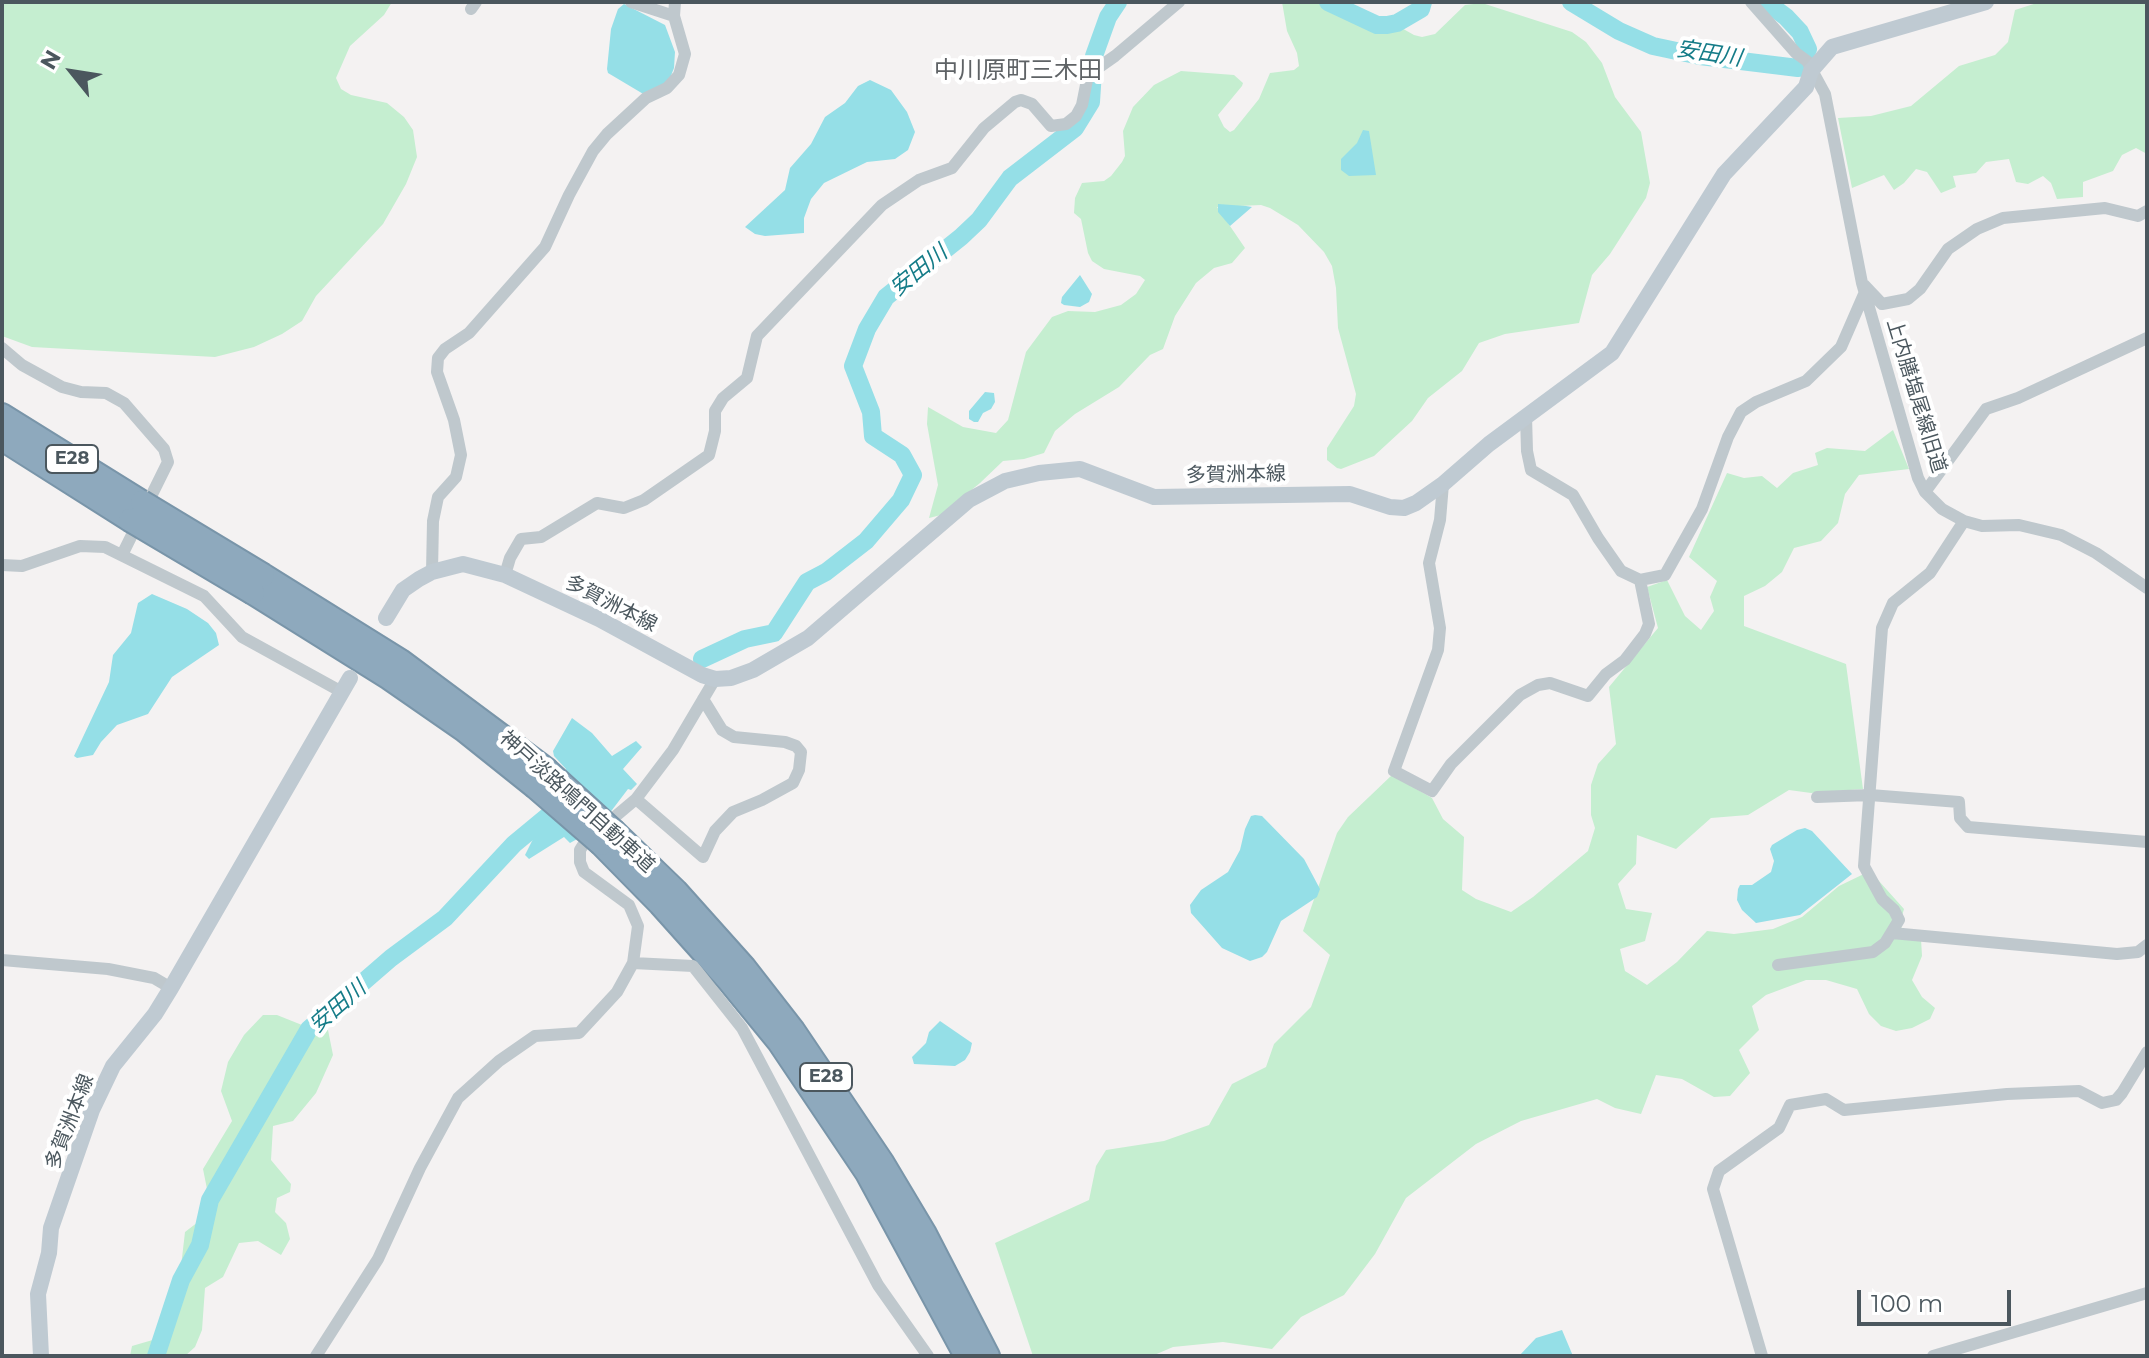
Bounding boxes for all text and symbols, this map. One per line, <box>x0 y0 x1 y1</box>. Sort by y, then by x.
north arrow <box>32 32 112 112</box>
water label: 安田川 <box>1674 36 1744 72</box>
text: N <box>35 45 67 74</box>
district label: 中川原町三木田 <box>934 57 1102 85</box>
water label: 安田川 <box>885 240 953 302</box>
street label: 上内膳塩尾線旧道 <box>1881 316 1951 476</box>
road number: E28 <box>46 445 98 473</box>
street label: 多賀洲本線 <box>1186 462 1286 488</box>
street label: 多賀洲本線 <box>561 571 661 637</box>
street label: 神戸淡路鳴門自動車道 <box>495 726 659 878</box>
water label: 安田川 <box>304 975 372 1039</box>
road number: E28 <box>800 1063 852 1091</box>
street label: 多賀洲本線 <box>41 1071 99 1173</box>
scale bar <box>1861 1274 2015 1324</box>
text: 100 m <box>1871 1289 1943 1318</box>

